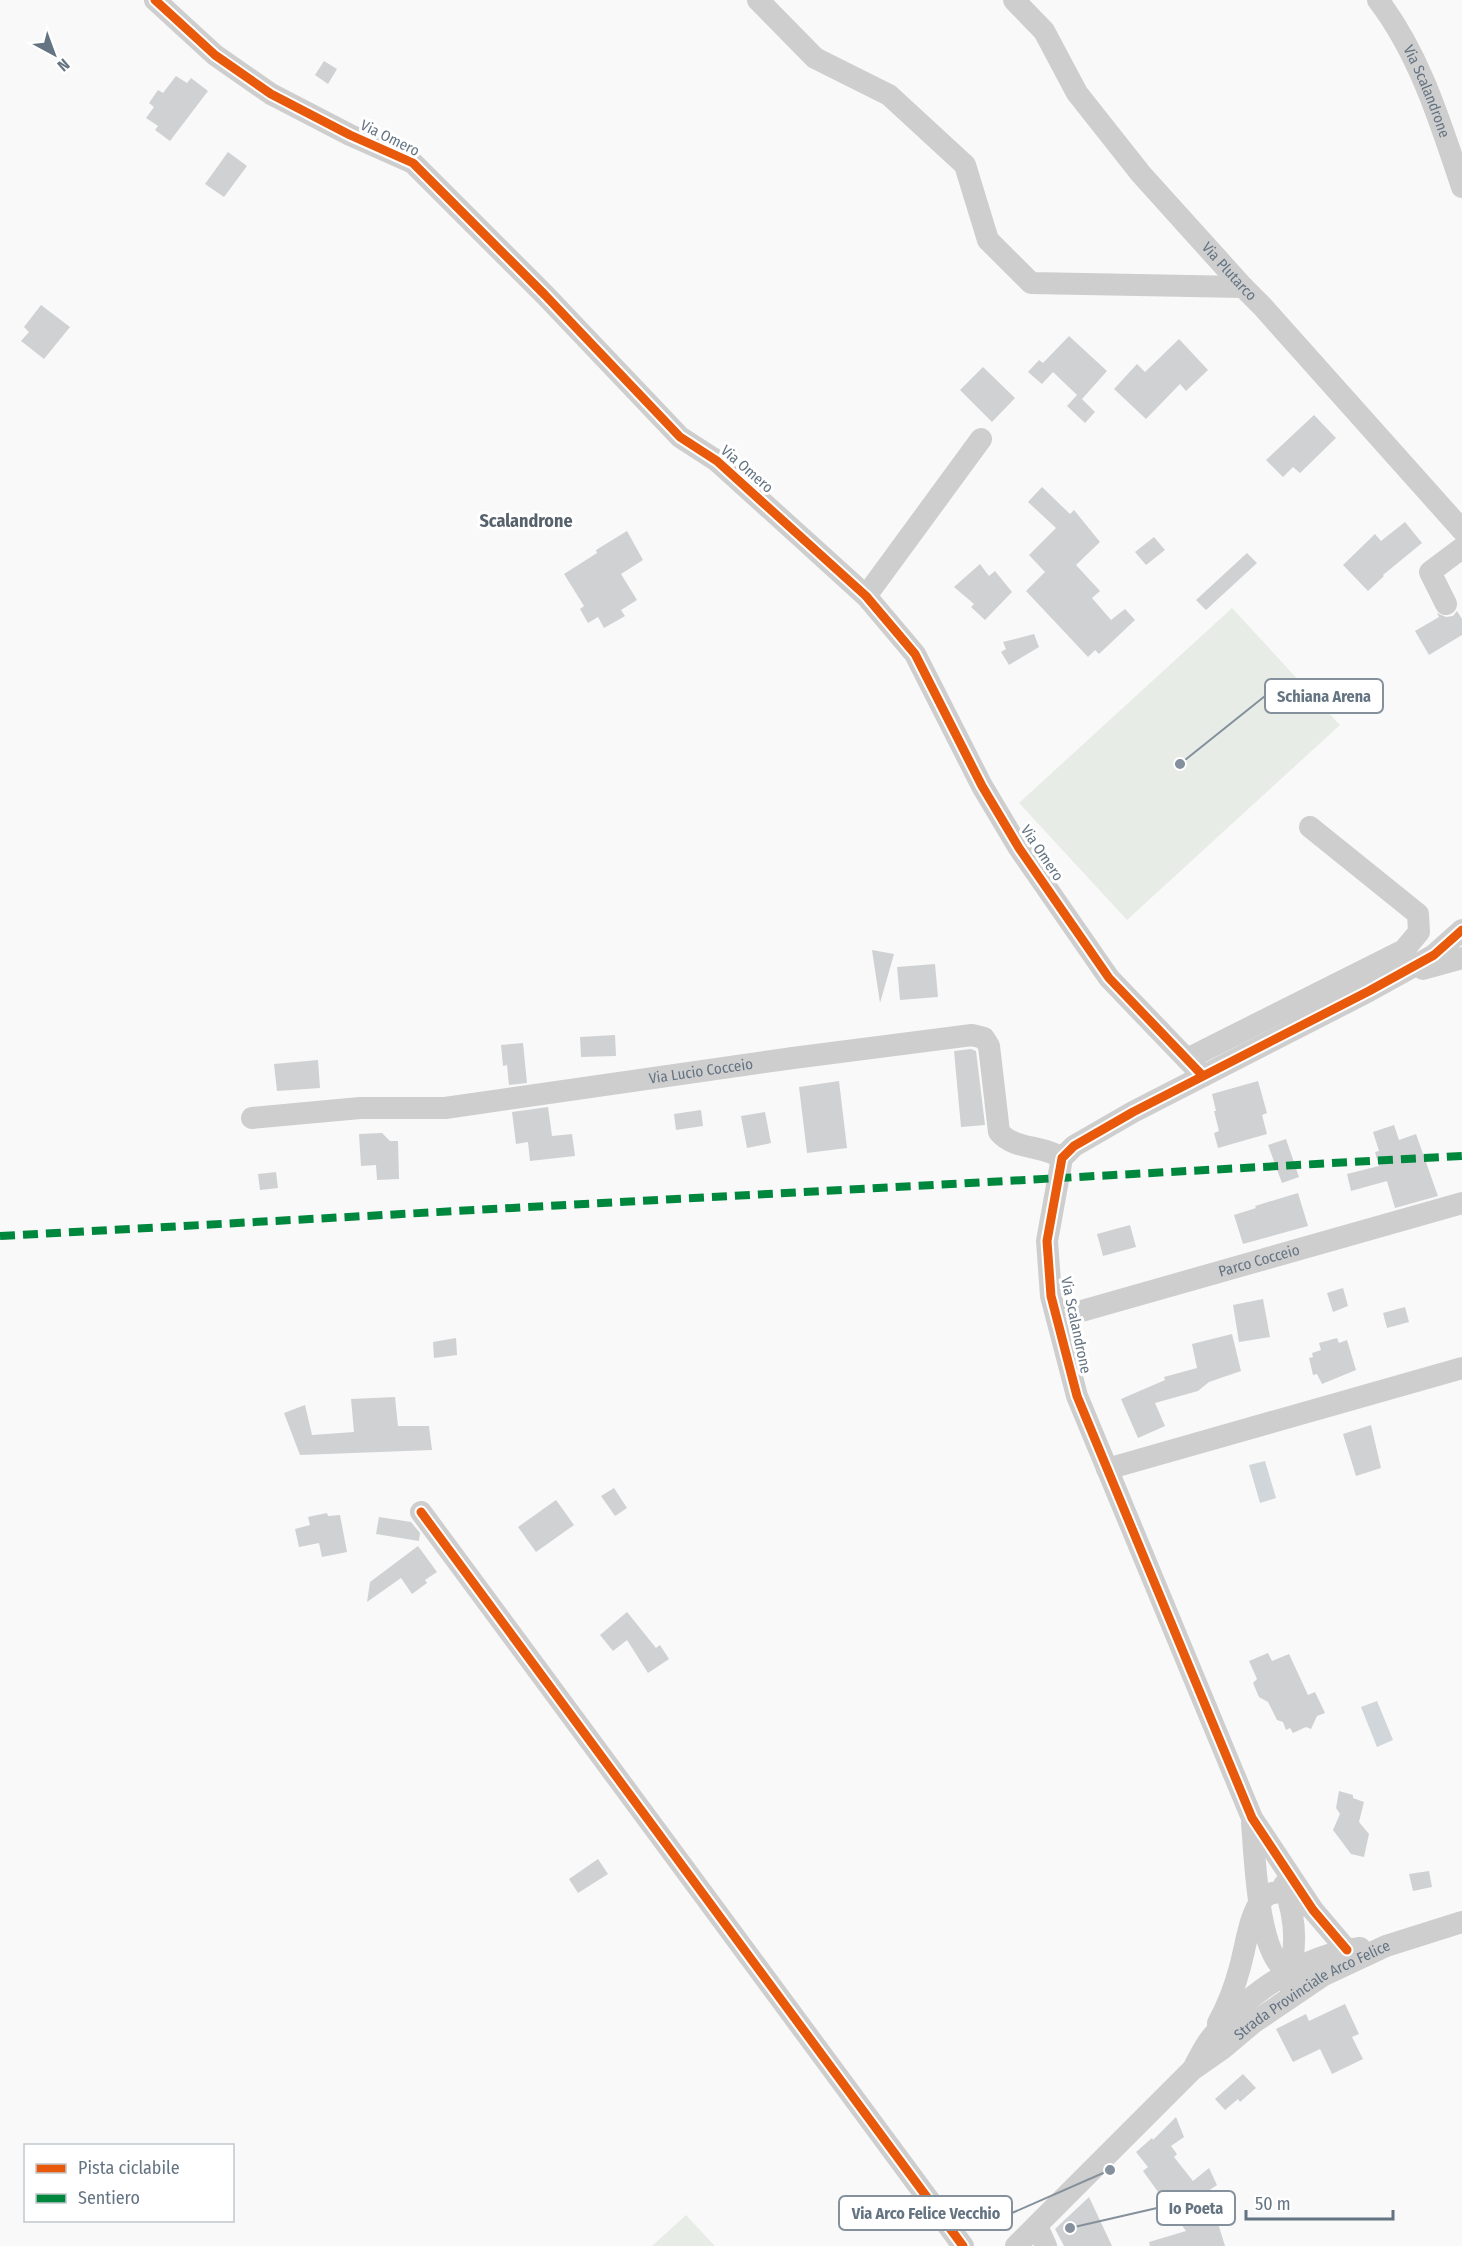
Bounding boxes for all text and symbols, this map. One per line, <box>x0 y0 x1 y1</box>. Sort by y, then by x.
north arrow <box>24 24 84 84</box>
street label: Via Scalandrone <box>1399 42 1454 140</box>
text: N <box>54 55 73 75</box>
street label: Via Omero <box>358 116 423 160</box>
street label: Via Plutarco <box>1198 238 1260 304</box>
street label: Via Omero <box>717 441 777 497</box>
district label: Scalandrone <box>479 510 573 532</box>
callout: Schiana Arena <box>1265 679 1383 713</box>
text: Schiana Arena <box>1277 687 1371 706</box>
street label: Via Omero <box>1017 822 1067 884</box>
street label: Via Lucio Cocceio <box>648 1055 754 1088</box>
street label: Parco Cocceio <box>1216 1241 1302 1281</box>
street label: Via Scalandrone <box>1057 1275 1095 1375</box>
street label: Strada Provinciale Arco Felice <box>1231 1936 1393 2044</box>
legend <box>24 2144 234 2222</box>
text: Pista ciclabile <box>78 2157 180 2179</box>
scale bar <box>1246 2183 1393 2221</box>
text: Sentiero <box>78 2187 140 2209</box>
callout: Io Poeta <box>1157 2191 1235 2225</box>
text: 50 m <box>1255 2193 1291 2215</box>
callout: Via Arco Felice Vecchio <box>839 2196 1012 2230</box>
text: Io Poeta <box>1169 2199 1223 2218</box>
text: Via Arco Felice Vecchio <box>851 2204 1001 2223</box>

